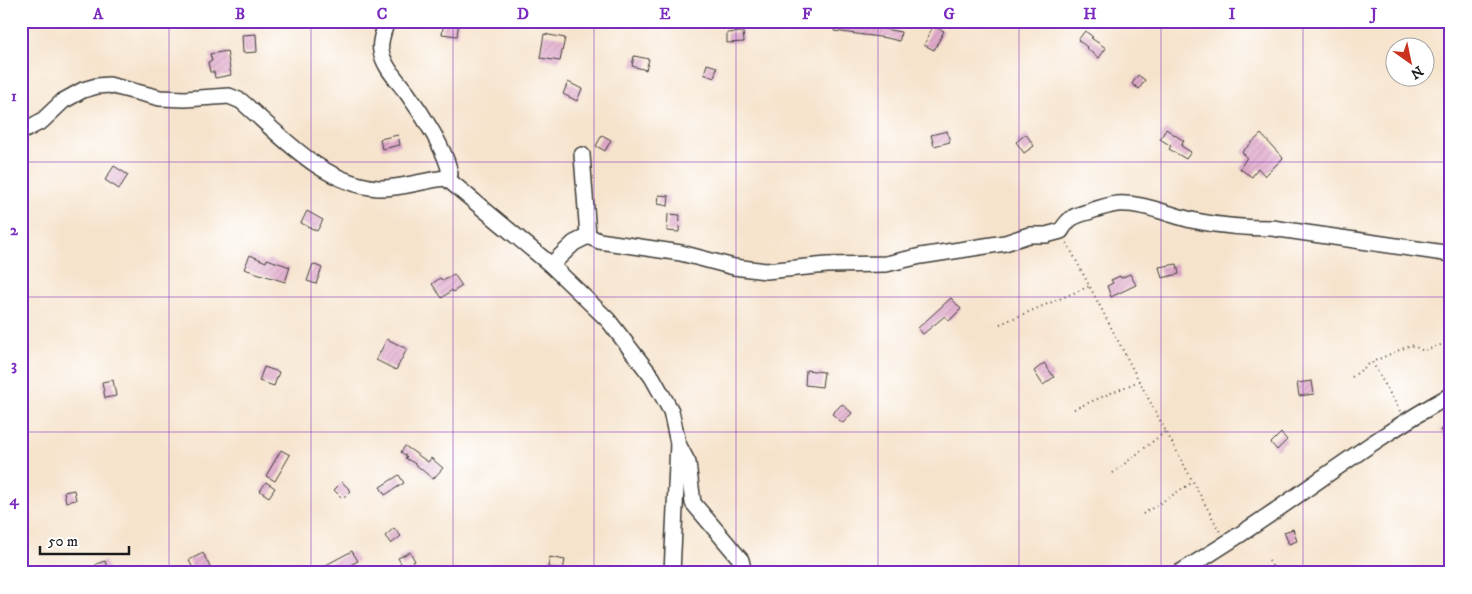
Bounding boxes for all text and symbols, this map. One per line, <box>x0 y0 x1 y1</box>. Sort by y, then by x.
text: A <box>92 4 104 24</box>
text: B <box>235 4 245 24</box>
text: C <box>377 4 387 24</box>
text: D <box>517 4 529 24</box>
text: E <box>659 4 671 24</box>
text: F <box>802 4 812 24</box>
text: G <box>943 4 955 24</box>
text: H <box>1083 4 1097 24</box>
text: I <box>1229 4 1236 24</box>
text: J <box>1369 4 1378 24</box>
north arrow <box>1384 38 1434 88</box>
text: N <box>1406 61 1426 83</box>
text: 1 <box>11 86 17 106</box>
text: 2 <box>10 220 19 240</box>
text: 3 <box>11 355 17 375</box>
text: 4 <box>8 490 19 510</box>
scale bar <box>40 524 129 556</box>
text: 50 m <box>48 532 78 551</box>

